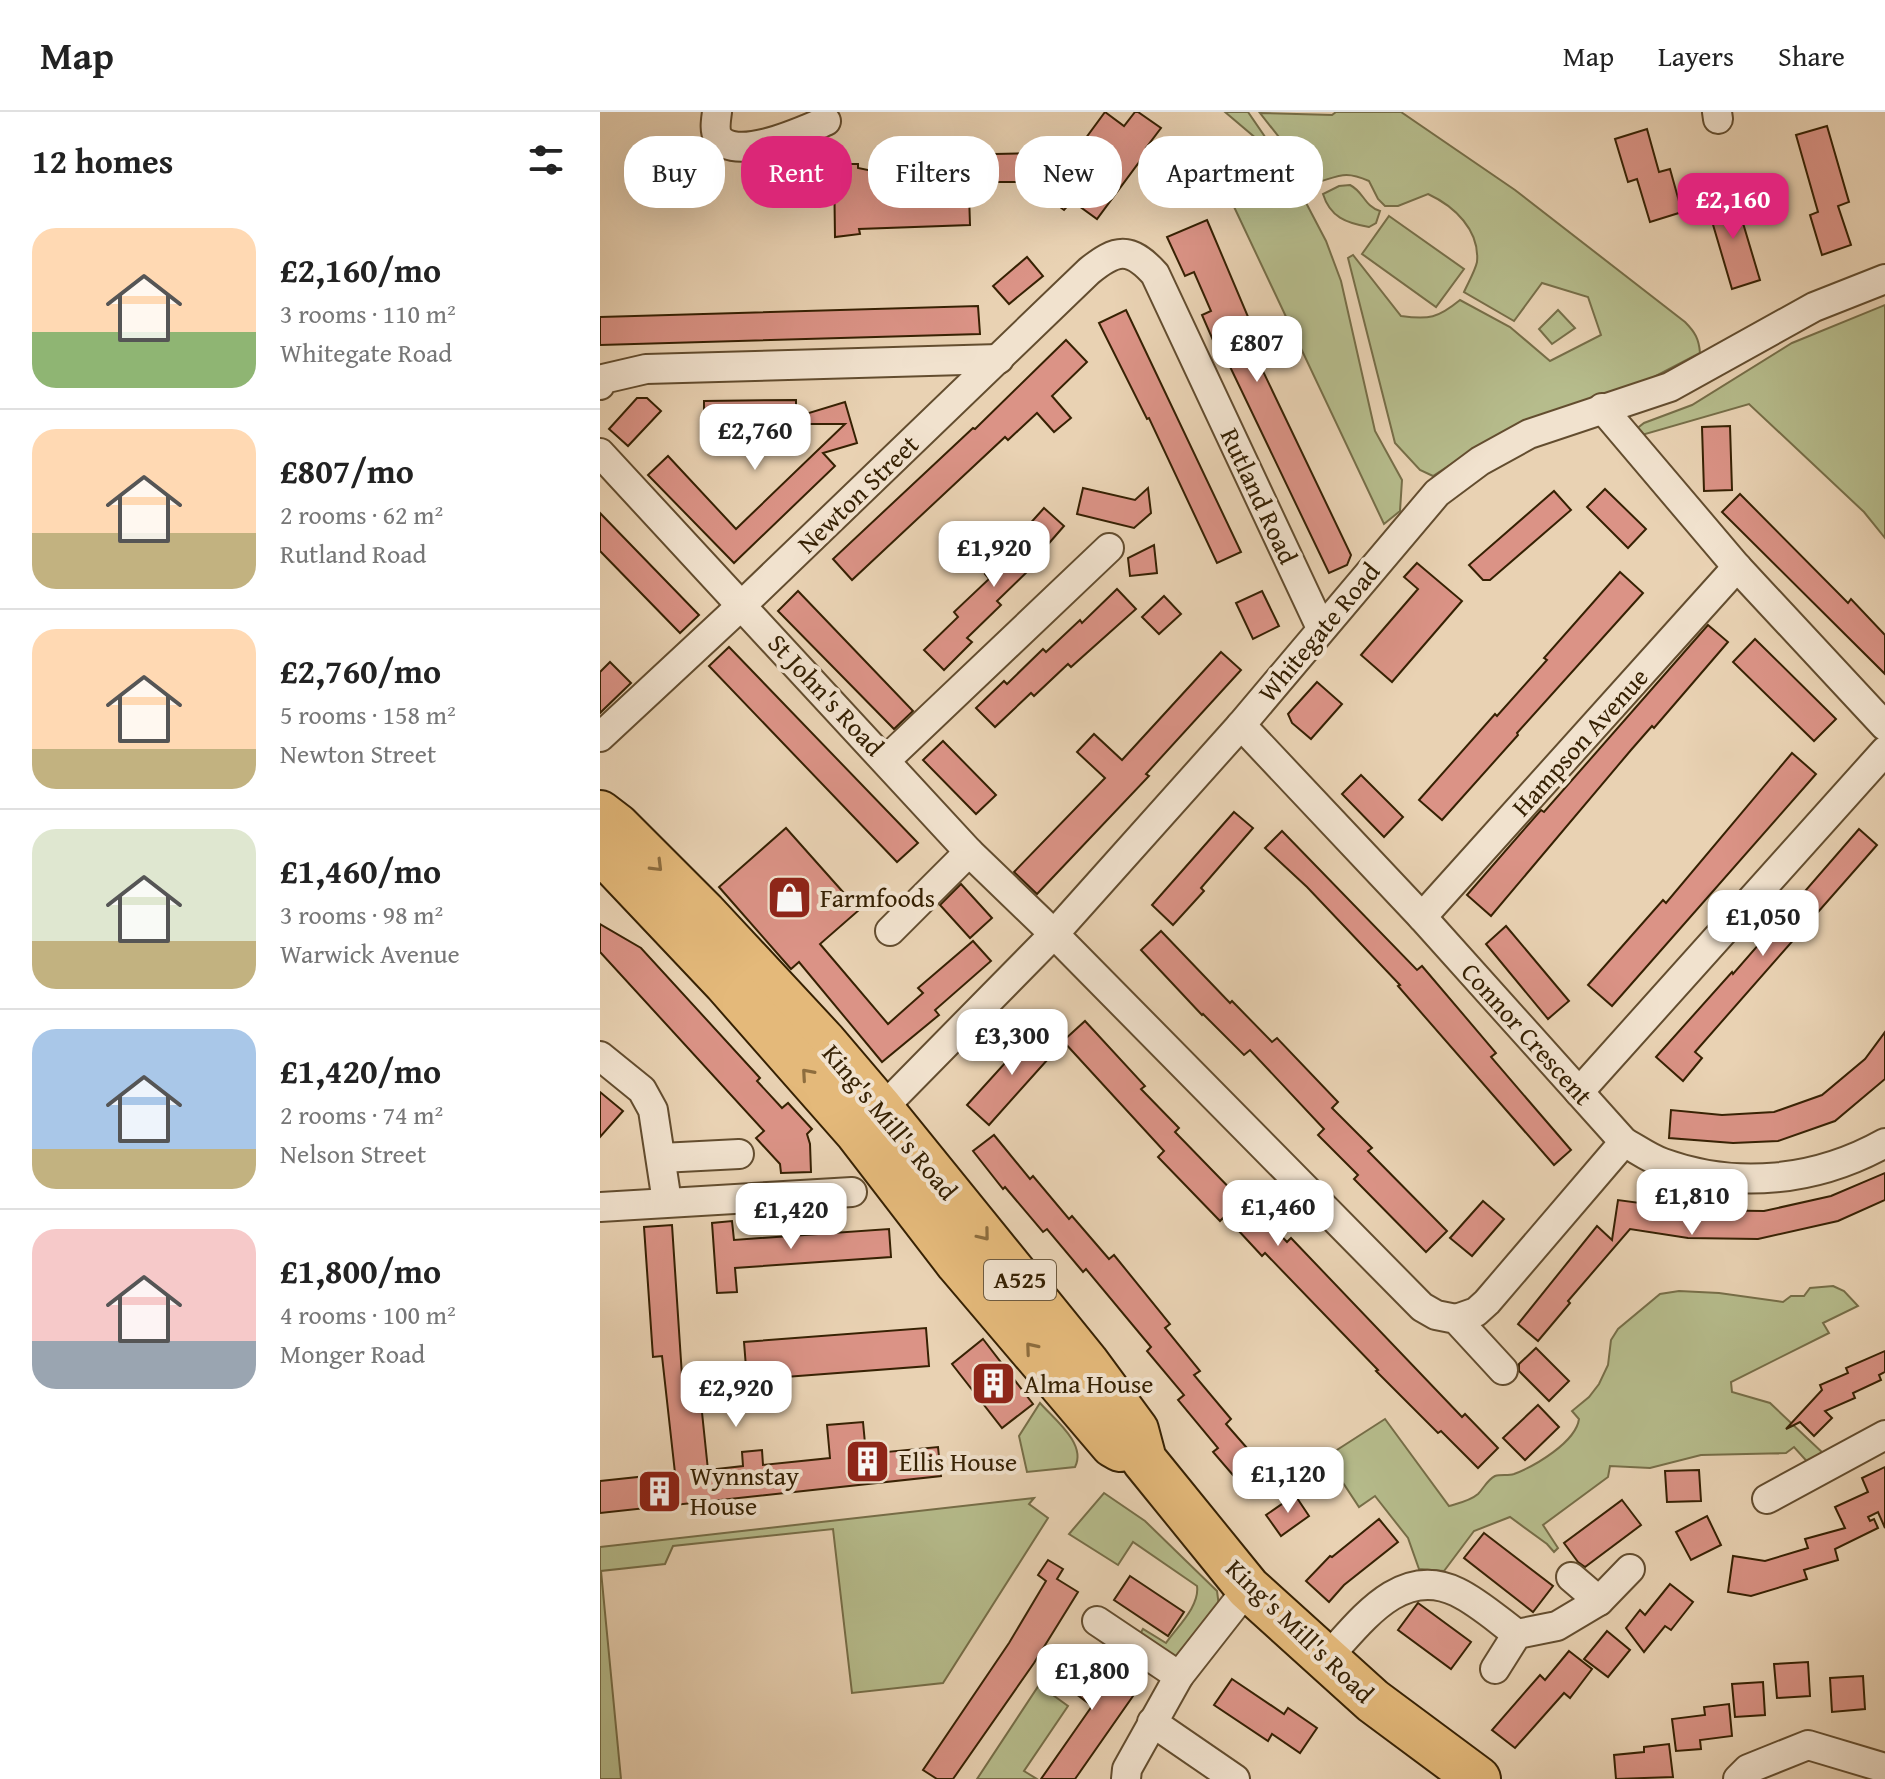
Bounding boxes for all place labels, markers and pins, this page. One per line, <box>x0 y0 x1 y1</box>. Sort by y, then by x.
pin: £2,160 <box>1668 173 1798 241</box>
pin: £807 <box>1210 316 1304 384</box>
pin: £2,760 <box>690 404 820 472</box>
pin: £1,920 <box>929 521 1059 589</box>
shop icon: Farmfoods <box>765 874 813 922</box>
place label: Farmfoods <box>820 878 935 917</box>
pin: £1,050 <box>1698 890 1828 958</box>
pin: £3,300 <box>947 1009 1077 1077</box>
pin: £1,810 <box>1627 1169 1757 1237</box>
pin: £1,460 <box>1213 1180 1343 1248</box>
pin: £1,420 <box>726 1183 856 1251</box>
building icon: Alma House <box>969 1360 1017 1408</box>
pin: £2,920 <box>671 1361 801 1429</box>
place label: Alma House <box>1024 1364 1153 1403</box>
building icon: Ellis House <box>844 1438 892 1486</box>
place label: Ellis House <box>899 1442 1017 1481</box>
pin: £1,120 <box>1223 1447 1353 1515</box>
place label: Wynnstay House <box>690 1456 799 1525</box>
building icon: Wynnstay House <box>635 1467 683 1515</box>
pin: £1,800 <box>1027 1644 1157 1712</box>

